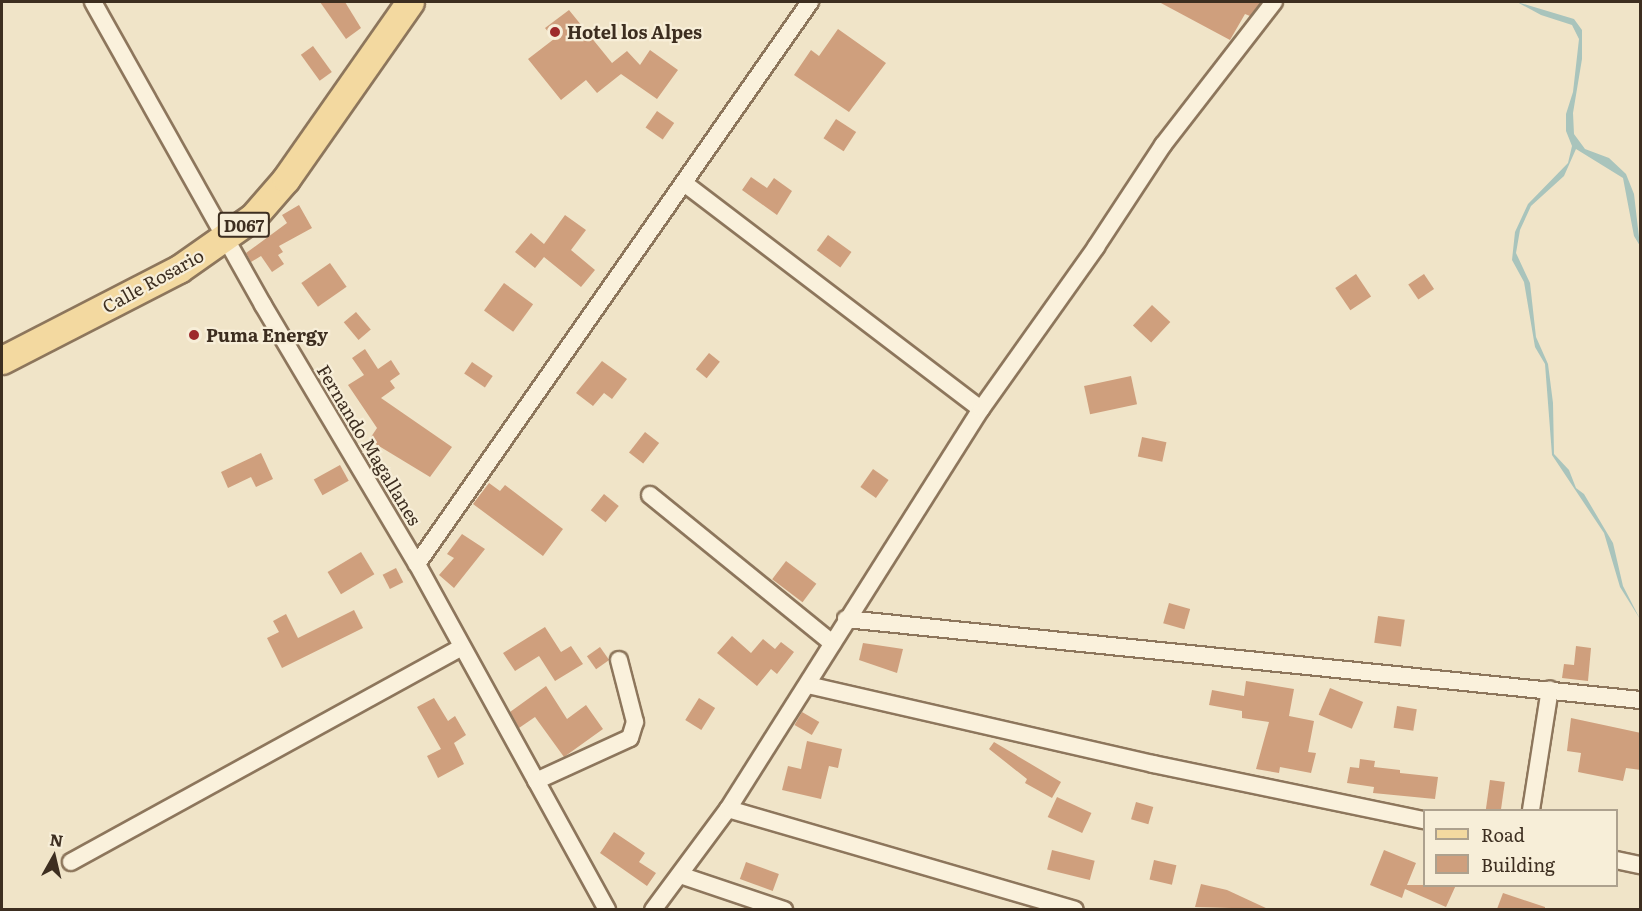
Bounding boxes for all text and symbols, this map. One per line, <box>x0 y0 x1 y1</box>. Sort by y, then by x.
place label: Hotel los Alpes <box>567 21 702 43</box>
marker: Hotel los Alpes <box>548 25 562 39</box>
road number: D067 <box>217 212 271 238</box>
street label: Calle Rosario <box>99 244 207 318</box>
place label: Puma Energy <box>206 324 328 346</box>
marker: Puma Energy <box>187 328 201 342</box>
street label: Fernando Magallanes <box>312 361 426 529</box>
legend <box>1423 809 1618 887</box>
text: Road <box>1481 821 1525 848</box>
text: N <box>48 826 65 852</box>
north arrow <box>24 827 84 887</box>
text: Building <box>1481 851 1555 878</box>

